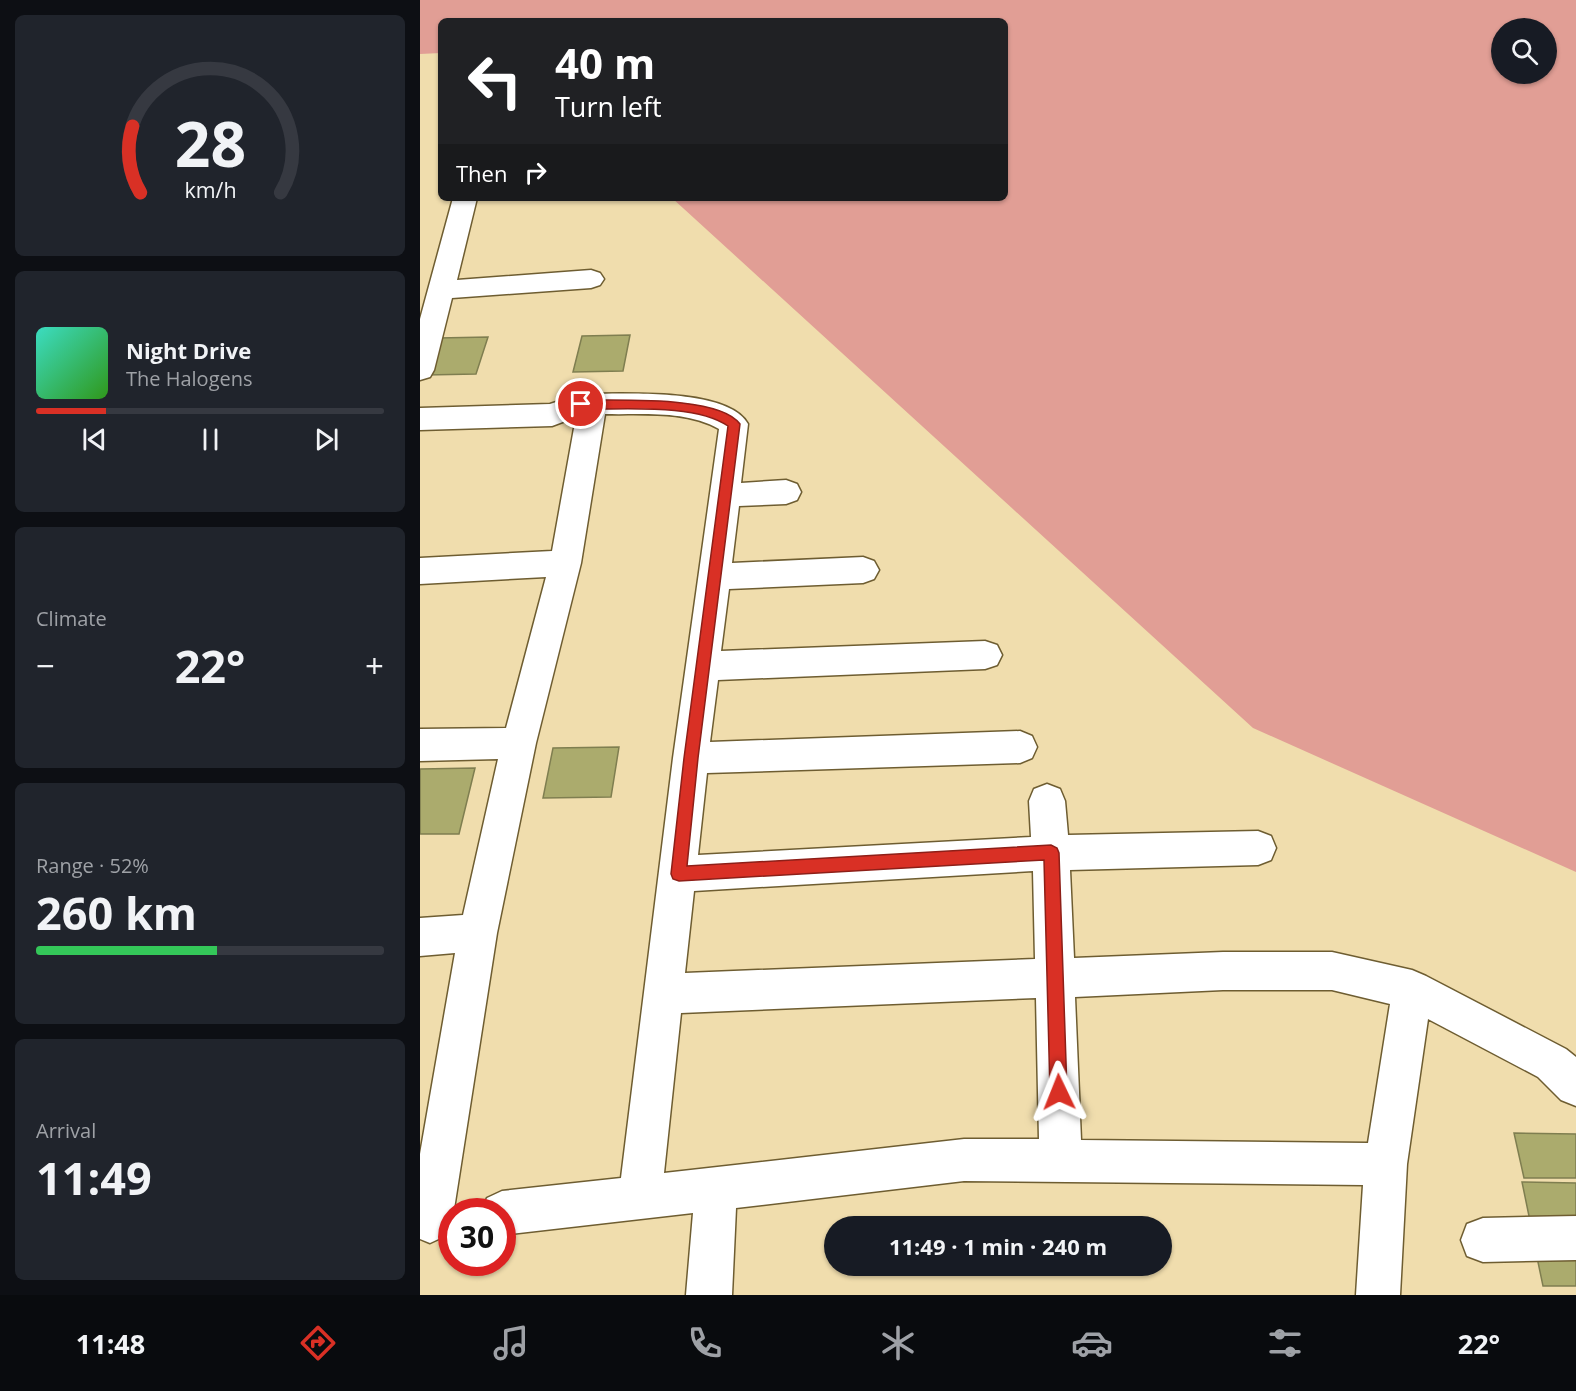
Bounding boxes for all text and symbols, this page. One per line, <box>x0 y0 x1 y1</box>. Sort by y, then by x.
map controls <box>1491 18 1557 84</box>
button: search <box>1491 18 1557 84</box>
text: 40 m <box>555 34 655 91</box>
icon: left <box>456 42 534 120</box>
text: Turn left <box>555 88 662 125</box>
text: 28 <box>174 100 246 185</box>
icon: right <box>519 156 552 189</box>
text: Then <box>456 158 507 188</box>
text: km/h <box>184 175 236 204</box>
text: Night Drive <box>126 335 251 365</box>
text: The Halogens <box>126 365 253 392</box>
pin <box>555 378 606 429</box>
icon: arrive <box>564 387 597 420</box>
icon: previous <box>78 423 111 456</box>
icon: pause <box>194 423 227 456</box>
icon: next <box>310 423 343 456</box>
text: Climate <box>36 605 107 632</box>
text: 22° <box>175 635 245 696</box>
text: − <box>36 643 55 688</box>
text: + <box>365 643 384 688</box>
text: Range · 52% <box>36 852 149 879</box>
text: 260 km <box>36 882 197 943</box>
position arrow <box>1027 1060 1091 1124</box>
text: Arrival <box>36 1117 96 1144</box>
text: 11:49 <box>36 1147 152 1208</box>
speed limit sign: 30 <box>438 1198 516 1276</box>
text: 11:49 · 1 min · 240 m <box>889 1231 1107 1261</box>
icon: directions <box>297 1322 339 1364</box>
icon: music <box>490 1322 532 1364</box>
icon: phone <box>684 1322 726 1364</box>
icon: climate <box>877 1322 919 1364</box>
icon: car <box>1071 1322 1113 1364</box>
icon: filters <box>1264 1322 1306 1364</box>
text: 11:48 <box>76 1325 145 1362</box>
text: 22° <box>1458 1325 1500 1362</box>

